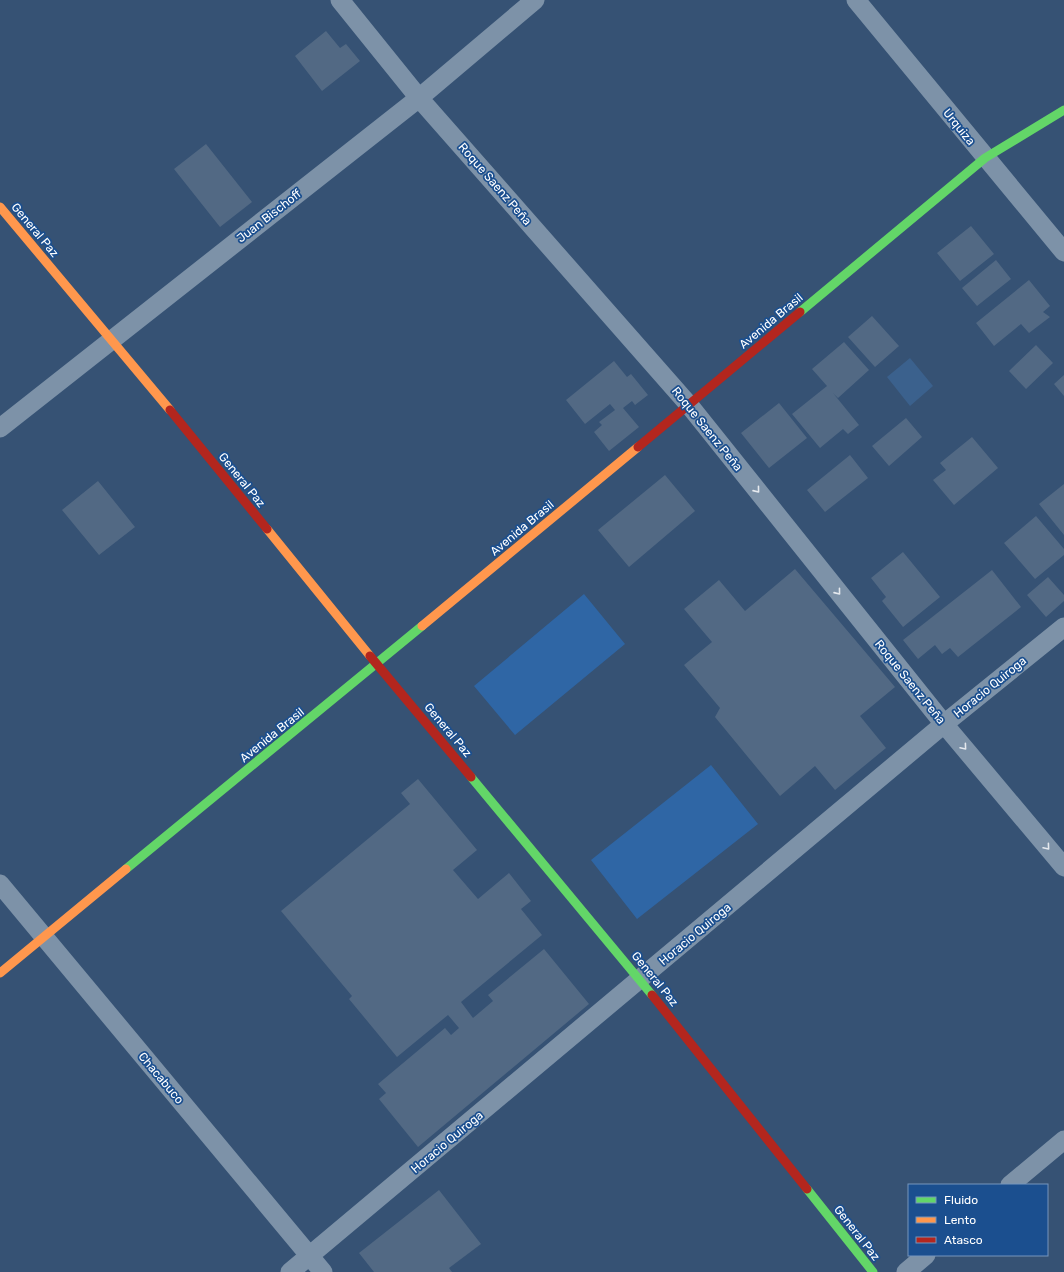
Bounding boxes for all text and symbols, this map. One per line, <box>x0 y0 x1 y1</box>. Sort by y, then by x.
street label: Urquiza <box>940 106 978 148</box>
street label: Roque Saenz Peña <box>456 140 534 228</box>
street label: Juan Bischoff <box>234 186 304 245</box>
street label: General Paz <box>8 200 62 260</box>
street label: Avenida Brasil <box>736 290 806 352</box>
street label: Roque Saenz Peña <box>669 384 745 474</box>
street label: General Paz <box>216 450 268 510</box>
one-way arrow <box>752 486 759 493</box>
street label: Avenida Brasil <box>487 497 557 559</box>
one-way arrow <box>834 587 841 594</box>
street label: Roque Saenz Peña <box>872 637 948 727</box>
street label: Horacio Quiroga <box>951 653 1029 721</box>
street label: General Paz <box>421 700 475 760</box>
street label: Avenida Brasil <box>237 705 307 765</box>
one-way arrow <box>959 743 966 750</box>
one-way arrow <box>1043 843 1050 850</box>
street label: Horacio Quiroga <box>656 900 734 968</box>
street label: General Paz <box>629 949 681 1009</box>
street label: Chacabuco <box>135 1049 187 1107</box>
street label: Horacio Quiroga <box>408 1108 486 1176</box>
legend <box>908 1184 1048 1256</box>
text: Fluido <box>944 1193 978 1207</box>
street label: General Paz <box>831 1203 883 1263</box>
text: Lento <box>944 1213 976 1227</box>
text: Atasco <box>944 1233 983 1247</box>

